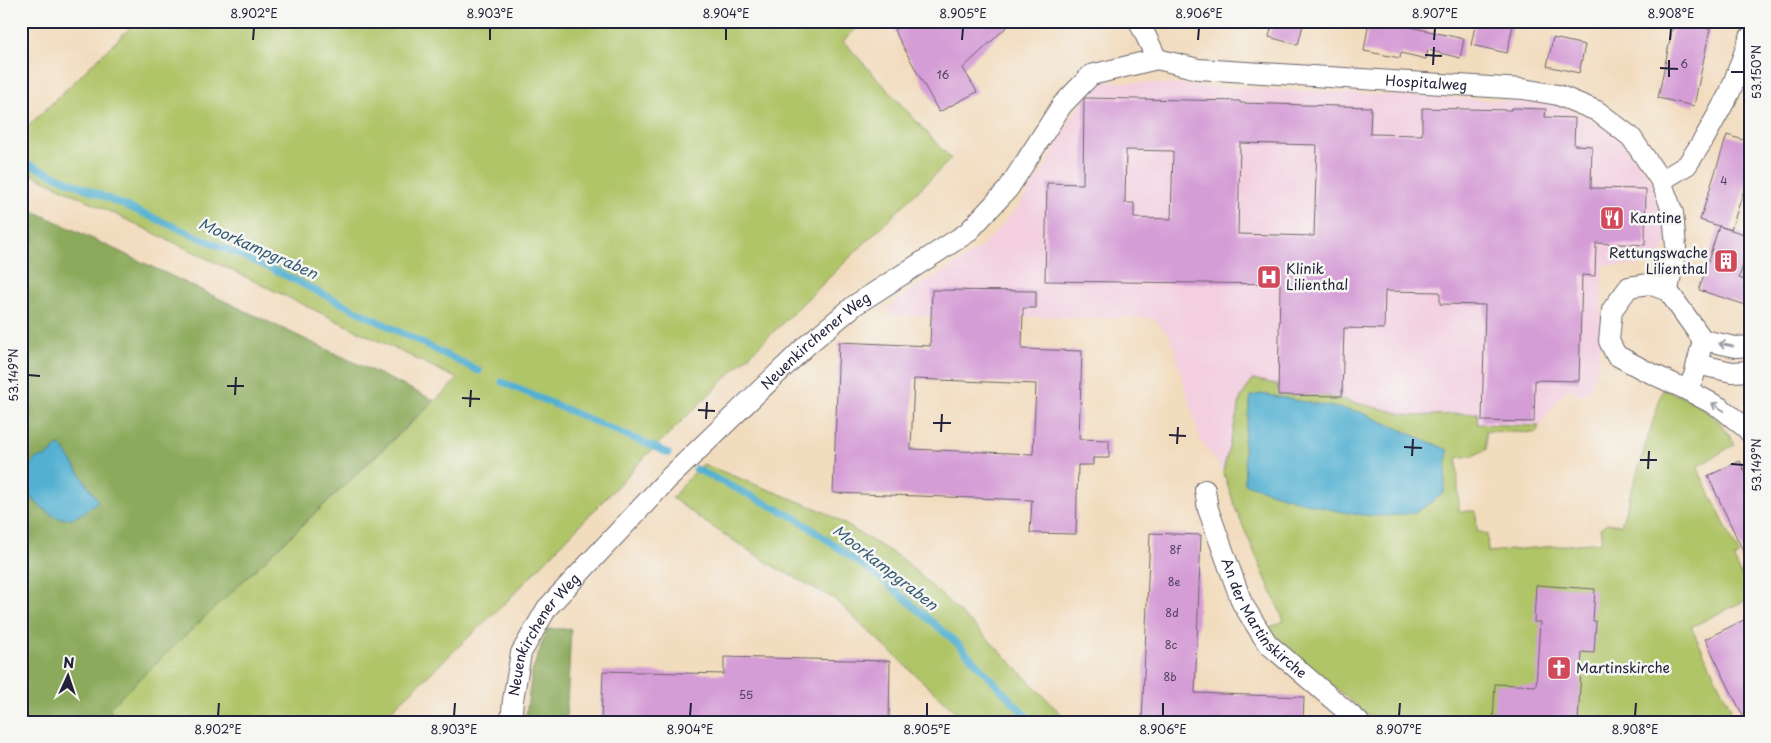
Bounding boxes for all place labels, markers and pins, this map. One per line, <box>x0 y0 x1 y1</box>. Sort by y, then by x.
restaurant icon: Kantine <box>1599 205 1625 231</box>
place label: Kantine <box>1630 207 1682 228</box>
place label: Rettungswache Lilienthal <box>1609 242 1708 279</box>
building icon: Rettungswache Lilienthal <box>1713 248 1739 274</box>
place label: Klinik Lilienthal <box>1286 258 1348 295</box>
hospital icon: Klinik Lilienthal <box>1256 264 1282 290</box>
church icon: Martinskirche <box>1546 655 1572 681</box>
place label: Martinskirche <box>1576 657 1670 678</box>

